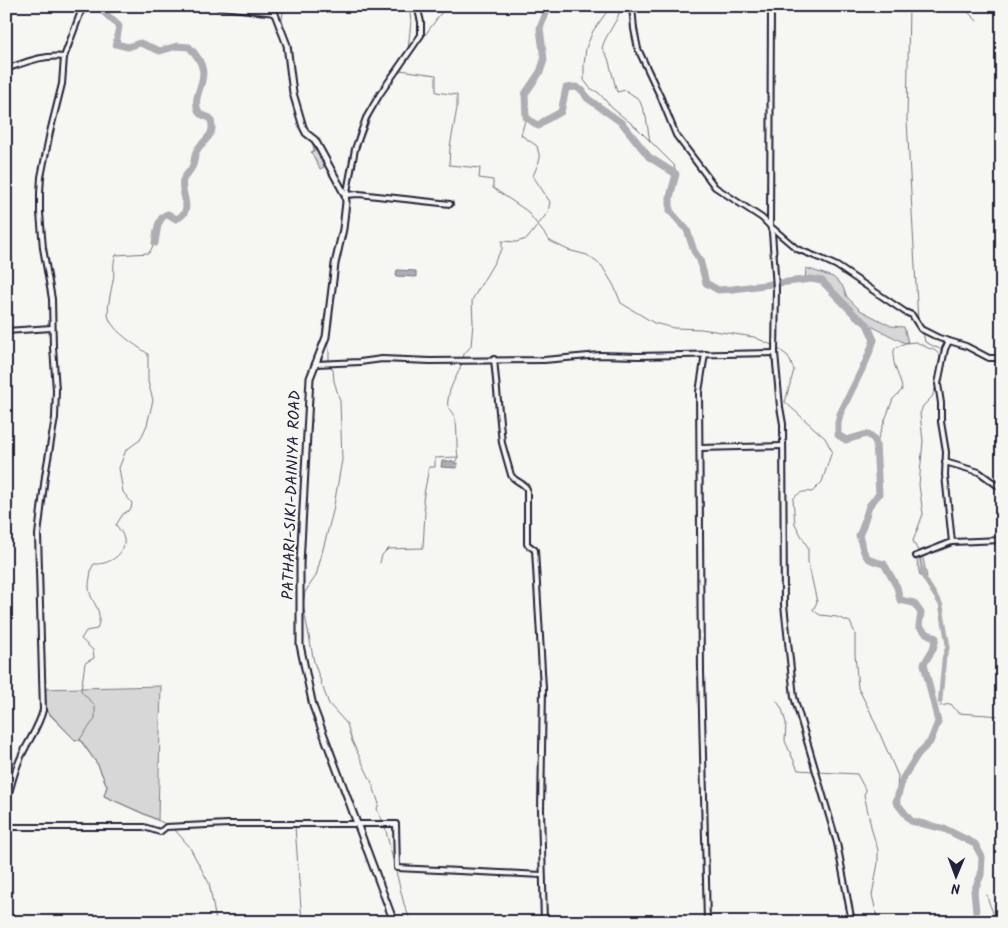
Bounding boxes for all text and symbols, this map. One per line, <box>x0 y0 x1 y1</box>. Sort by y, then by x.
street label: PATHARI-SIKI-DAINIYA ROAD <box>276 390 308 600</box>
north arrow <box>930 850 980 900</box>
text: N <box>951 877 960 899</box>

